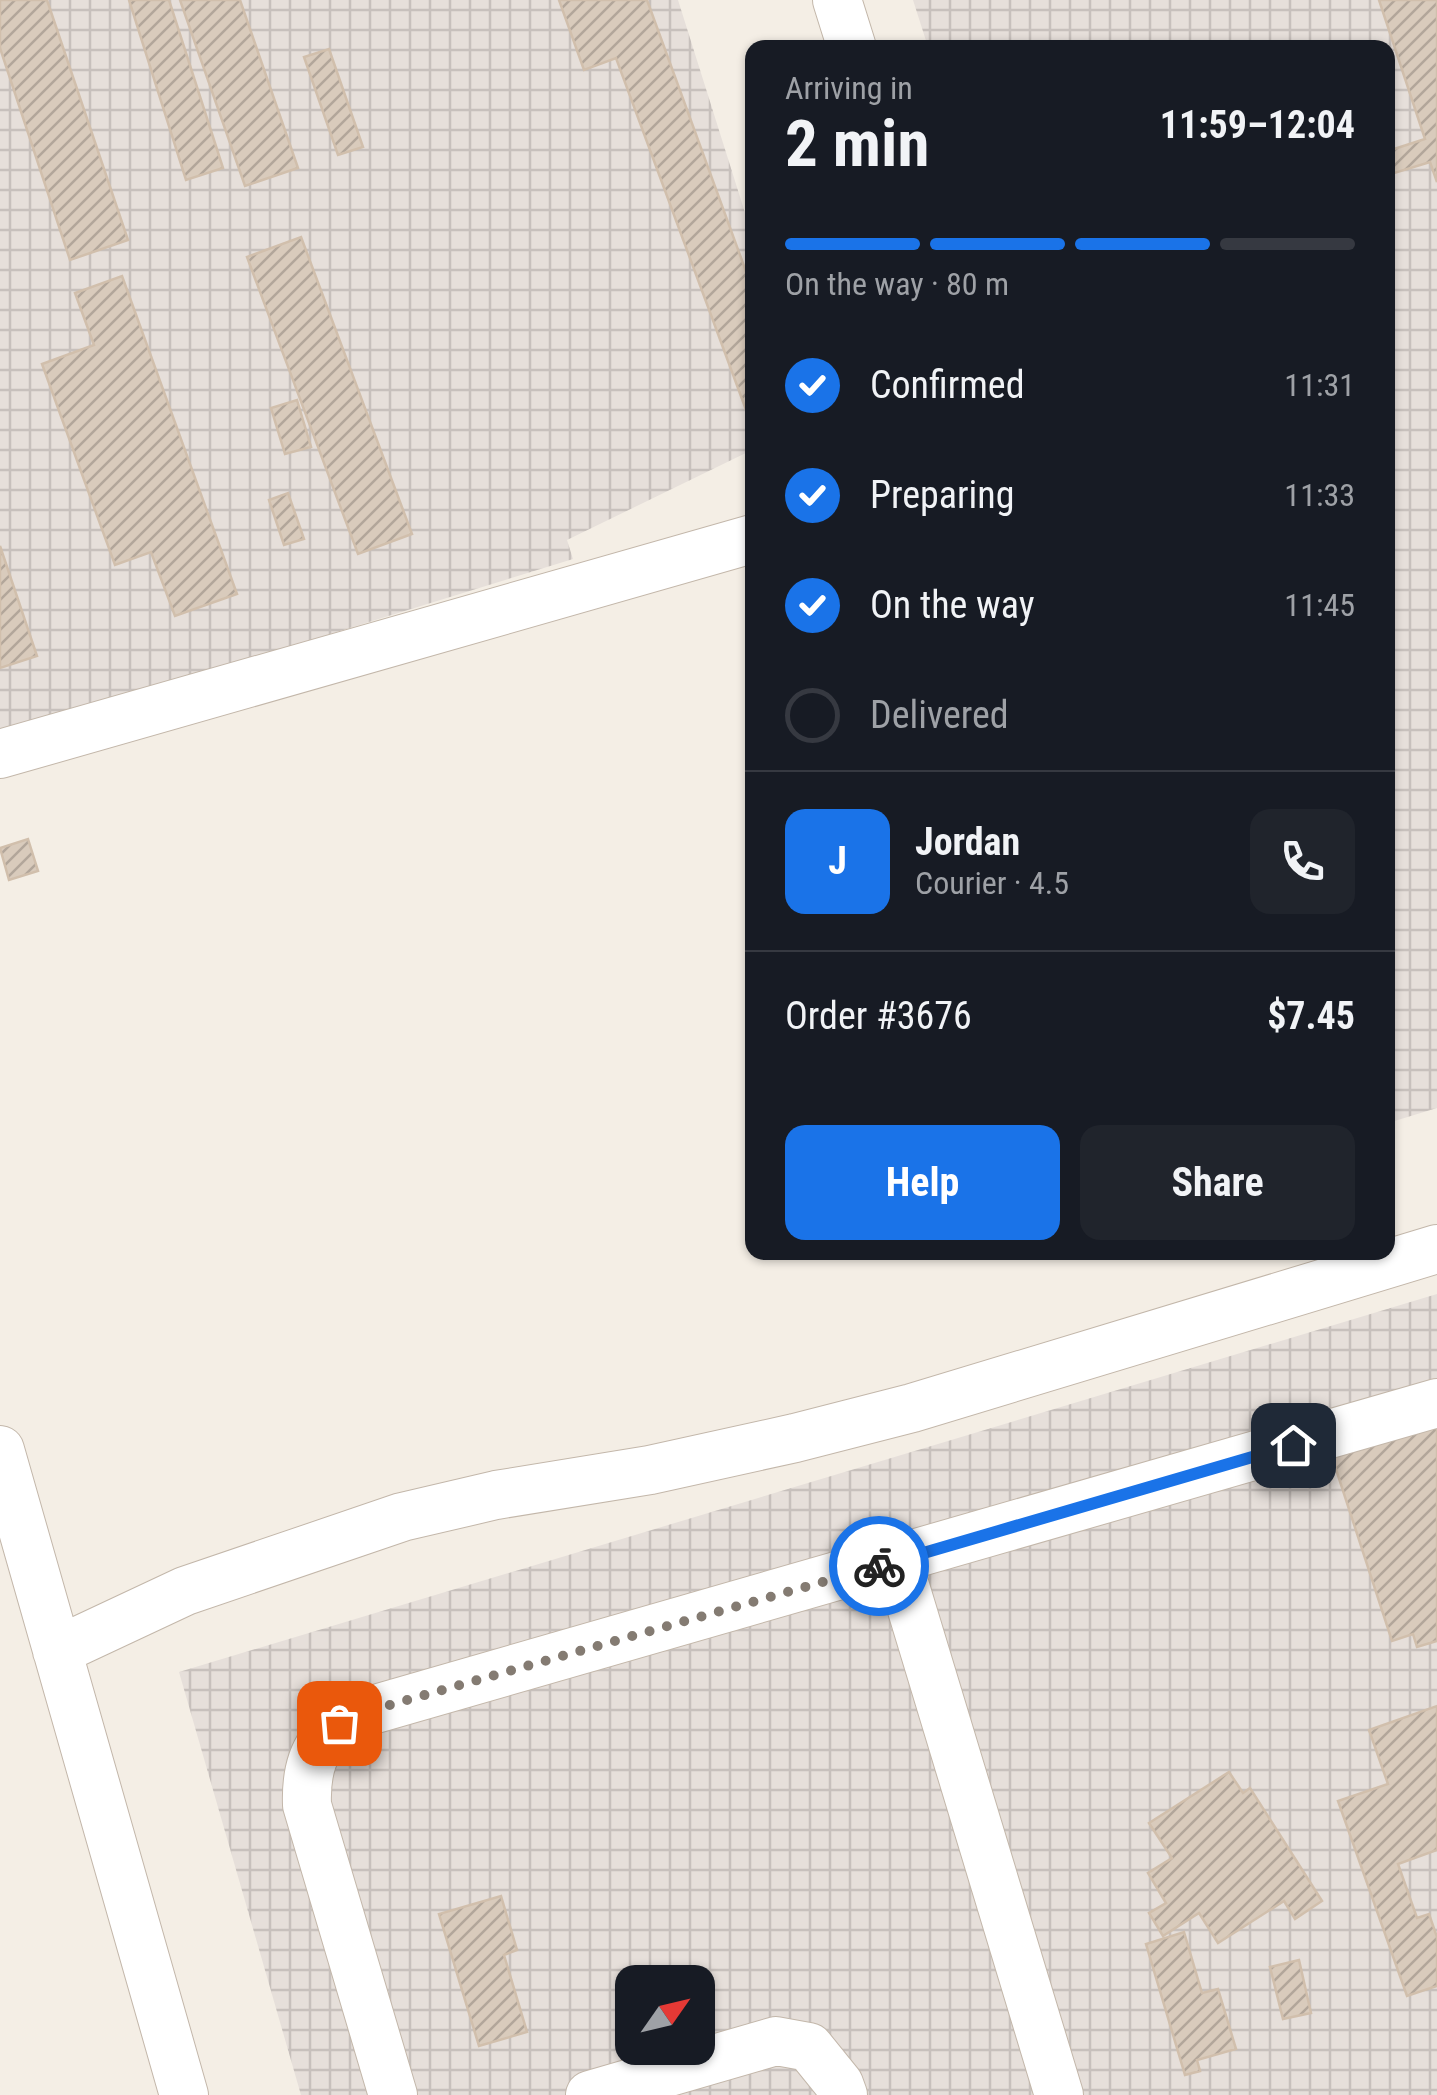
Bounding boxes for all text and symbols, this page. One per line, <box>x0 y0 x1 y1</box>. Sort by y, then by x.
text: Arriving in <box>785 69 913 107</box>
text: 11:59–12:04 <box>1160 103 1355 147</box>
text: 2 min <box>785 106 929 182</box>
text: On the way · 80 m <box>785 265 1009 303</box>
icon: check <box>785 358 840 413</box>
text: Confirmed <box>870 363 1025 407</box>
text: 11:31 <box>1284 366 1355 404</box>
icon: check <box>785 468 840 523</box>
text: Preparing <box>870 473 1015 517</box>
text: 11:33 <box>1284 476 1355 514</box>
icon: check <box>785 578 840 633</box>
text: On the way <box>870 583 1035 627</box>
text: 11:45 <box>1284 586 1355 624</box>
text: Delivered <box>870 693 1009 737</box>
button: phone <box>1250 809 1355 914</box>
text: Jordan <box>915 820 1020 864</box>
text: J <box>828 839 847 883</box>
text: Courier · 4.5 <box>915 864 1069 902</box>
text: Order #3676 <box>785 994 972 1038</box>
text: $7.45 <box>1267 994 1355 1038</box>
button: Help <box>785 1125 1060 1240</box>
button: Share <box>1080 1125 1355 1240</box>
pin <box>1251 1403 1336 1488</box>
icon: home <box>1266 1418 1321 1473</box>
courier <box>829 1516 929 1616</box>
icon: bike <box>852 1539 907 1594</box>
pin <box>297 1681 382 1766</box>
icon: bag <box>312 1696 367 1751</box>
north arrow <box>615 1965 715 2065</box>
map controls <box>615 1965 715 2065</box>

